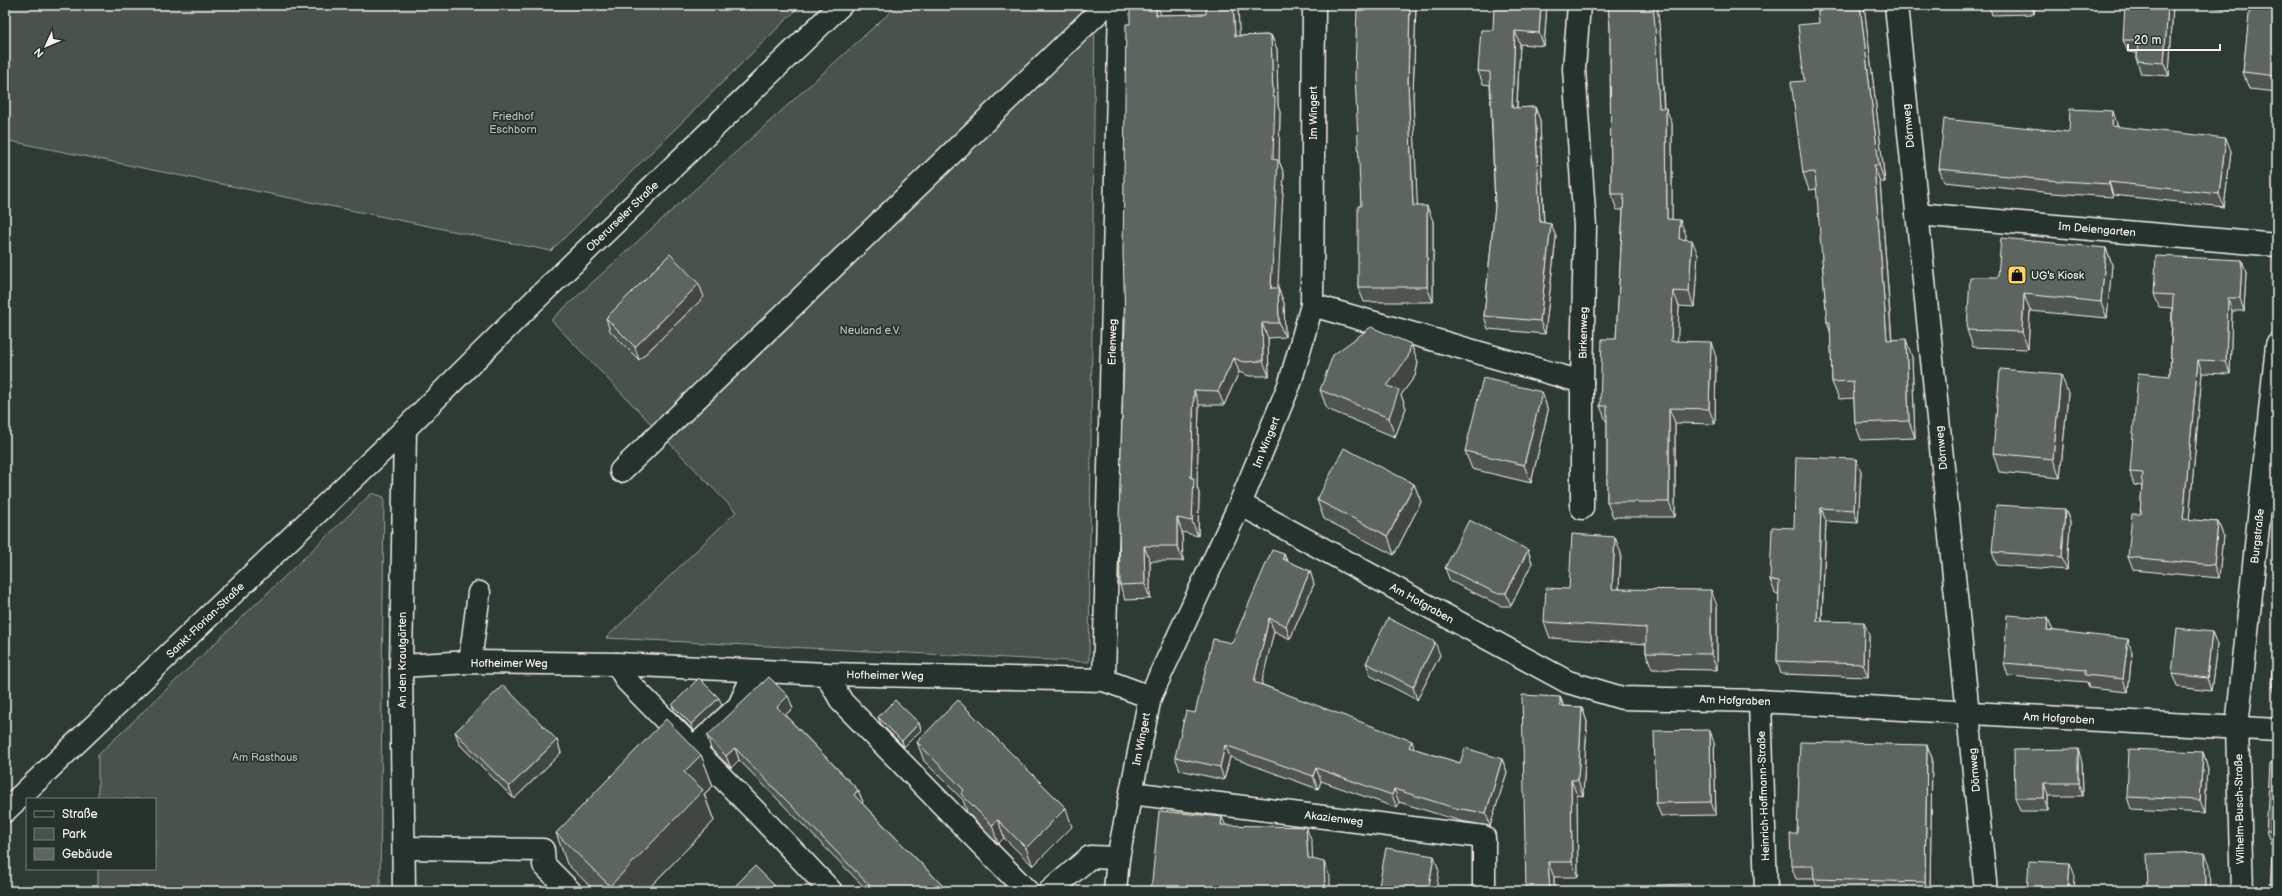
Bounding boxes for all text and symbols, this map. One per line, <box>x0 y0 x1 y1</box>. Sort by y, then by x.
north arrow <box>26 26 66 66</box>
scale bar <box>2128 26 2220 52</box>
text: 20 m <box>2134 33 2161 48</box>
text: N <box>32 45 47 60</box>
street label: Im Wingert <box>1307 86 1320 140</box>
street label: Dörnweg <box>1900 103 1917 149</box>
park label: Friedhof Eschborn <box>489 110 537 136</box>
street label: Oberurseler Straße <box>584 178 662 254</box>
street label: Im Deiengarten <box>2058 220 2136 239</box>
shop icon: UG's Kiosk <box>2006 264 2028 286</box>
place label: UG's Kiosk <box>2031 269 2085 282</box>
street label: Birkenweg <box>1577 307 1590 359</box>
street label: Erlenweg <box>1106 319 1119 365</box>
park label: Neuland e.V. <box>840 324 900 337</box>
street label: Im Wingert <box>1250 414 1283 470</box>
street label: Dörnweg <box>1933 425 1950 471</box>
street label: Burgstraße <box>2248 507 2267 564</box>
street label: Sankt-Florian-Straße <box>164 580 247 661</box>
street label: Am Hofgraben <box>1387 580 1456 626</box>
street label: An den Krautgärten <box>396 612 409 708</box>
street label: Hofheimer Weg <box>470 657 548 670</box>
street label: Hofheimer Weg <box>846 668 924 683</box>
street label: Am Hofgraben <box>1699 693 1771 708</box>
street label: Am Hofgraben <box>2023 710 2095 727</box>
street label: Im Wingert <box>1130 711 1153 767</box>
street label: Heinrich-Hoffmann-Straße <box>1755 730 1772 861</box>
street label: Dörnweg <box>1966 747 1983 793</box>
park label: Am Rasthaus <box>232 751 298 764</box>
street label: Wilhelm-Busch-Straße <box>2232 753 2247 864</box>
legend <box>26 798 156 870</box>
text: Straße <box>62 807 98 822</box>
street label: Akazienweg <box>1304 808 1364 829</box>
text: Park <box>62 827 86 842</box>
text: Gebäude <box>62 847 112 862</box>

